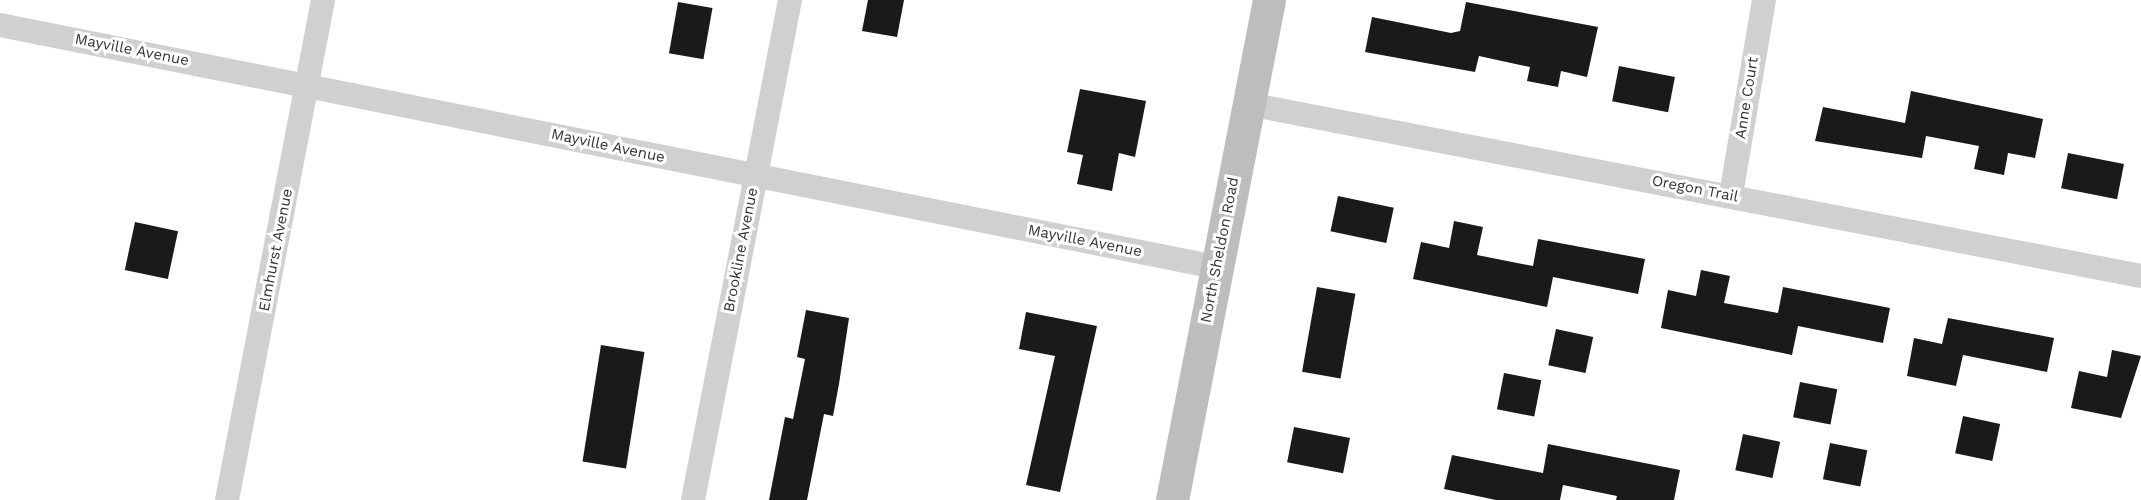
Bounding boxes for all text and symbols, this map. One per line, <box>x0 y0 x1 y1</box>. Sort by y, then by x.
street label: Mayville Avenue <box>73 30 191 70</box>
street label: Anne Court <box>1732 56 1762 140</box>
street label: Mayville Avenue <box>549 125 667 167</box>
street label: Oregon Trail <box>1650 172 1740 206</box>
street label: North Sheldon Road <box>1197 176 1243 324</box>
street label: Brookline Avenue <box>720 186 762 314</box>
street label: Elmhurst Avenue <box>255 187 297 313</box>
street label: Mayville Avenue <box>1026 221 1144 261</box>

